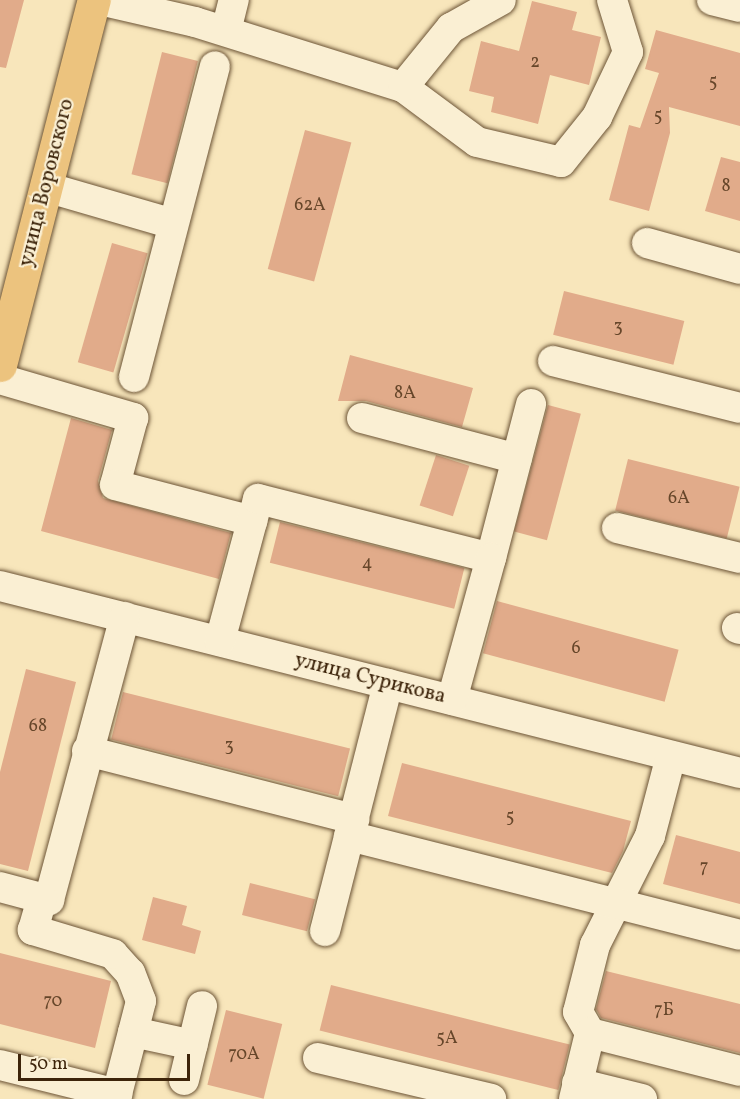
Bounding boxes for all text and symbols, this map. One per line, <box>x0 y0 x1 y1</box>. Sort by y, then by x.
house number: 2 <box>530 52 540 74</box>
house number: 5 <box>709 72 717 94</box>
street label: улица Воровского <box>14 96 80 270</box>
house number: 5 <box>654 106 662 128</box>
house number: 8 <box>721 176 731 198</box>
house number: 62А <box>294 195 326 217</box>
house number: 3 <box>613 317 623 339</box>
house number: 8А <box>394 383 416 405</box>
house number: 6А <box>668 488 690 510</box>
house number: 4 <box>362 553 372 575</box>
house number: 6 <box>571 638 581 660</box>
street label: улица Сурикова <box>292 648 448 710</box>
house number: 68 <box>29 716 47 738</box>
house number: 3 <box>224 736 234 758</box>
house number: 5 <box>506 807 514 829</box>
house number: 7 <box>700 857 708 879</box>
house number: 70 <box>44 991 62 1013</box>
house number: 7Б <box>654 1000 674 1022</box>
house number: 5А <box>436 1028 458 1050</box>
scale bar <box>21 1042 194 1080</box>
house number: 70А <box>228 1044 260 1066</box>
text: 50 m <box>29 1052 68 1077</box>

